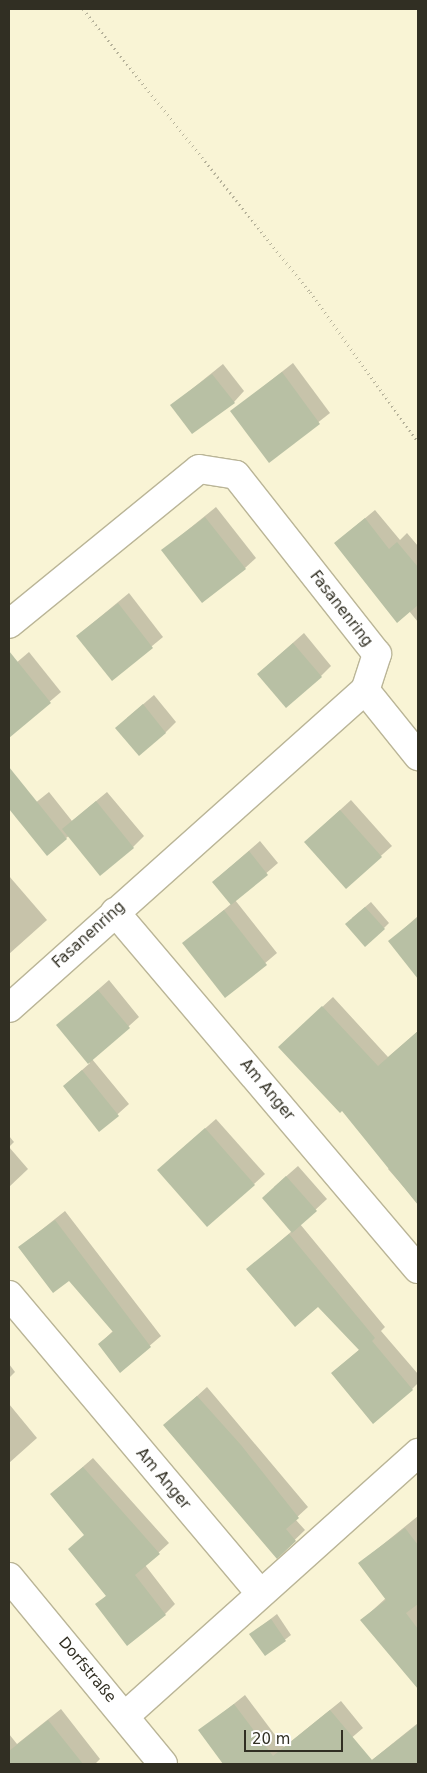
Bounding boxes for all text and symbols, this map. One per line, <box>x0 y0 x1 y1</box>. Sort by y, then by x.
street label: Fasanenring <box>306 568 376 650</box>
street label: Fasanenring <box>49 898 129 972</box>
street label: Am Anger <box>236 1056 298 1124</box>
street label: Am Anger <box>132 1445 194 1513</box>
street label: Dorfstraße <box>54 1634 120 1706</box>
scale bar <box>247 1720 346 1752</box>
text: 20 m <box>252 1730 290 1748</box>

